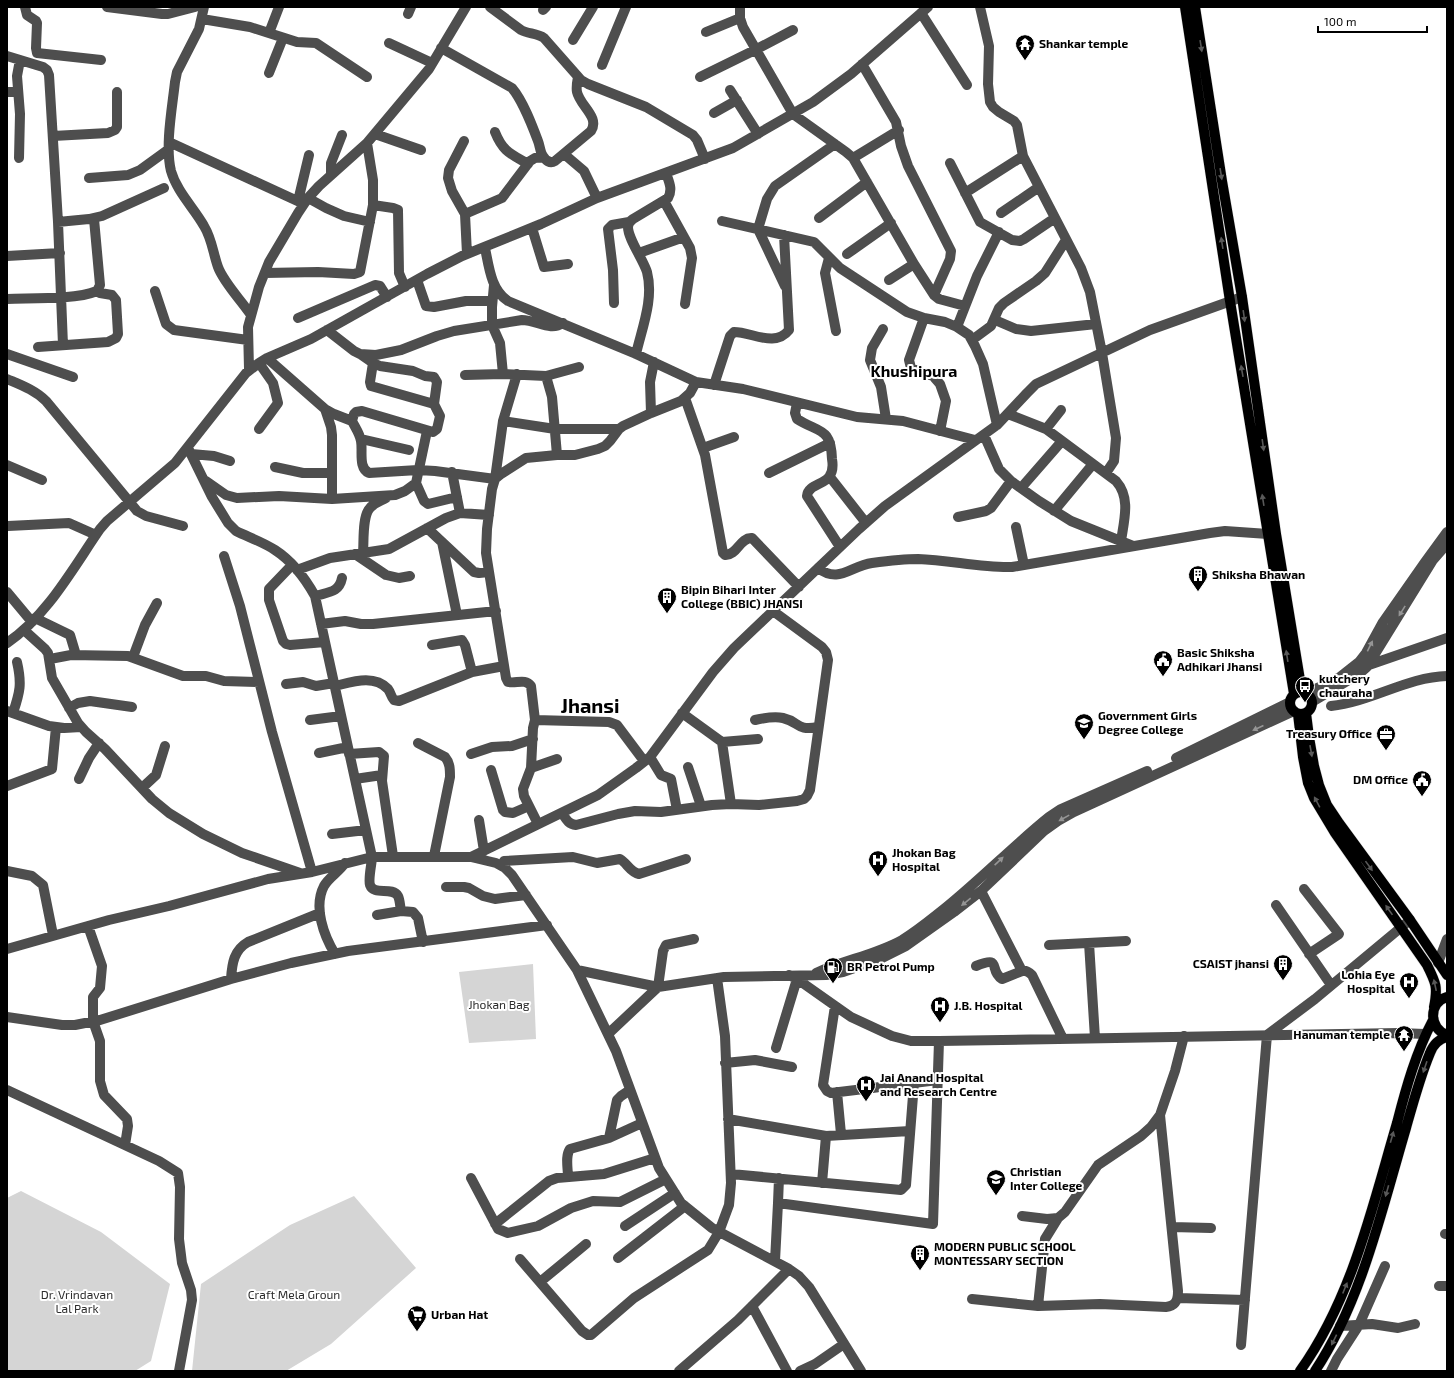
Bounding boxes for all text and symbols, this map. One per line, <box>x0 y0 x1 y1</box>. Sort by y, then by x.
scale bar <box>1318 8 1427 34</box>
text: 100 m <box>1324 14 1356 28</box>
temple icon: Shankar temple <box>1014 33 1036 61</box>
place label: Shankar temple <box>1039 36 1129 50</box>
one-way arrow <box>1199 39 1205 52</box>
one-way arrow <box>1218 168 1224 180</box>
one-way arrow <box>1218 237 1224 249</box>
one-way arrow <box>1241 310 1247 322</box>
district label: Khushipura <box>871 361 957 380</box>
one-way arrow <box>1239 365 1245 377</box>
one-way arrow <box>1260 439 1266 451</box>
one-way arrow <box>1260 494 1266 506</box>
building icon: Shiksha Bhawan <box>1187 564 1209 592</box>
place label: Shiksha Bhawan <box>1212 567 1305 581</box>
place label: Bipin Bihari Inter College (BBIC) JHANSI <box>681 582 803 610</box>
building icon: Bipin Bihari Inter College (BBIC) JHANSI <box>656 586 678 614</box>
one-way arrow <box>1398 605 1405 617</box>
one-way arrow <box>1366 640 1373 652</box>
place label: Basic Shiksha Adhikari Jhansi <box>1177 645 1262 673</box>
public building icon: Basic Shiksha Adhikari Jhansi <box>1152 649 1174 677</box>
one-way arrow <box>1284 650 1290 662</box>
place label: kutchery chauraha <box>1319 671 1372 699</box>
bus stop icon: kutchery chauraha <box>1294 675 1316 703</box>
district label: Jhansi <box>560 693 620 717</box>
place label: Government Girls Degree College <box>1098 708 1197 736</box>
school or university icon: Government Girls Degree College <box>1073 712 1095 740</box>
office icon: Treasury Office <box>1375 723 1397 751</box>
one-way arrow <box>1253 725 1264 731</box>
place label: Treasury Office <box>1286 726 1372 741</box>
one-way arrow <box>1308 745 1314 758</box>
public building icon: DM Office <box>1411 769 1433 797</box>
place label: DM Office <box>1353 772 1408 786</box>
one-way arrow <box>1313 796 1320 808</box>
one-way arrow <box>1058 814 1070 821</box>
place label: Jhokan Bag Hospital <box>892 845 956 873</box>
hospital icon: Jhokan Bag Hospital <box>867 849 889 877</box>
one-way arrow <box>994 856 1004 866</box>
one-way arrow <box>1365 861 1373 871</box>
one-way arrow <box>960 898 971 907</box>
one-way arrow <box>1385 905 1393 916</box>
building icon: CSAIST jhansi <box>1272 953 1294 981</box>
fuel station icon: BR Petrol Pump <box>822 956 844 984</box>
place label: CSAIST jhansi <box>1193 956 1269 971</box>
place label: BR Petrol Pump <box>847 959 935 973</box>
place label: Lohia Eye Hospital <box>1341 967 1395 995</box>
hospital icon: Lohia Eye Hospital <box>1398 971 1420 999</box>
one-way arrow <box>1432 979 1438 992</box>
hospital icon: J.B. Hospital <box>929 995 951 1023</box>
park label: Jhokan Bag <box>469 997 530 1011</box>
place label: J.B. Hospital <box>954 998 1023 1012</box>
temple icon: Hanuman temple <box>1393 1024 1415 1052</box>
place label: Hanuman temple <box>1293 1027 1390 1041</box>
one-way arrow <box>1422 1061 1428 1073</box>
place label: Jai Anand Hospital and Research Centre <box>880 1070 997 1098</box>
hospital icon: Jai Anand Hospital and Research Centre <box>855 1074 877 1102</box>
one-way arrow <box>1390 1131 1396 1143</box>
place label: Christian Inter College <box>1010 1164 1083 1192</box>
school or university icon: Christian Inter College <box>985 1168 1007 1196</box>
one-way arrow <box>1384 1186 1390 1198</box>
place label: MODERN PUBLIC SCHOOL MONTESSARY SECTION <box>934 1239 1076 1267</box>
building icon: MODERN PUBLIC SCHOOL MONTESSARY SECTION <box>909 1243 931 1271</box>
one-way arrow <box>1342 1281 1348 1293</box>
park label: Dr. Vrindavan Lal Park <box>41 1287 113 1315</box>
park label: Craft Mela Groun <box>248 1287 340 1301</box>
supermarket icon: Urban Hat <box>406 1304 428 1332</box>
place label: Urban Hat <box>431 1307 488 1321</box>
one-way arrow <box>1331 1334 1337 1345</box>

